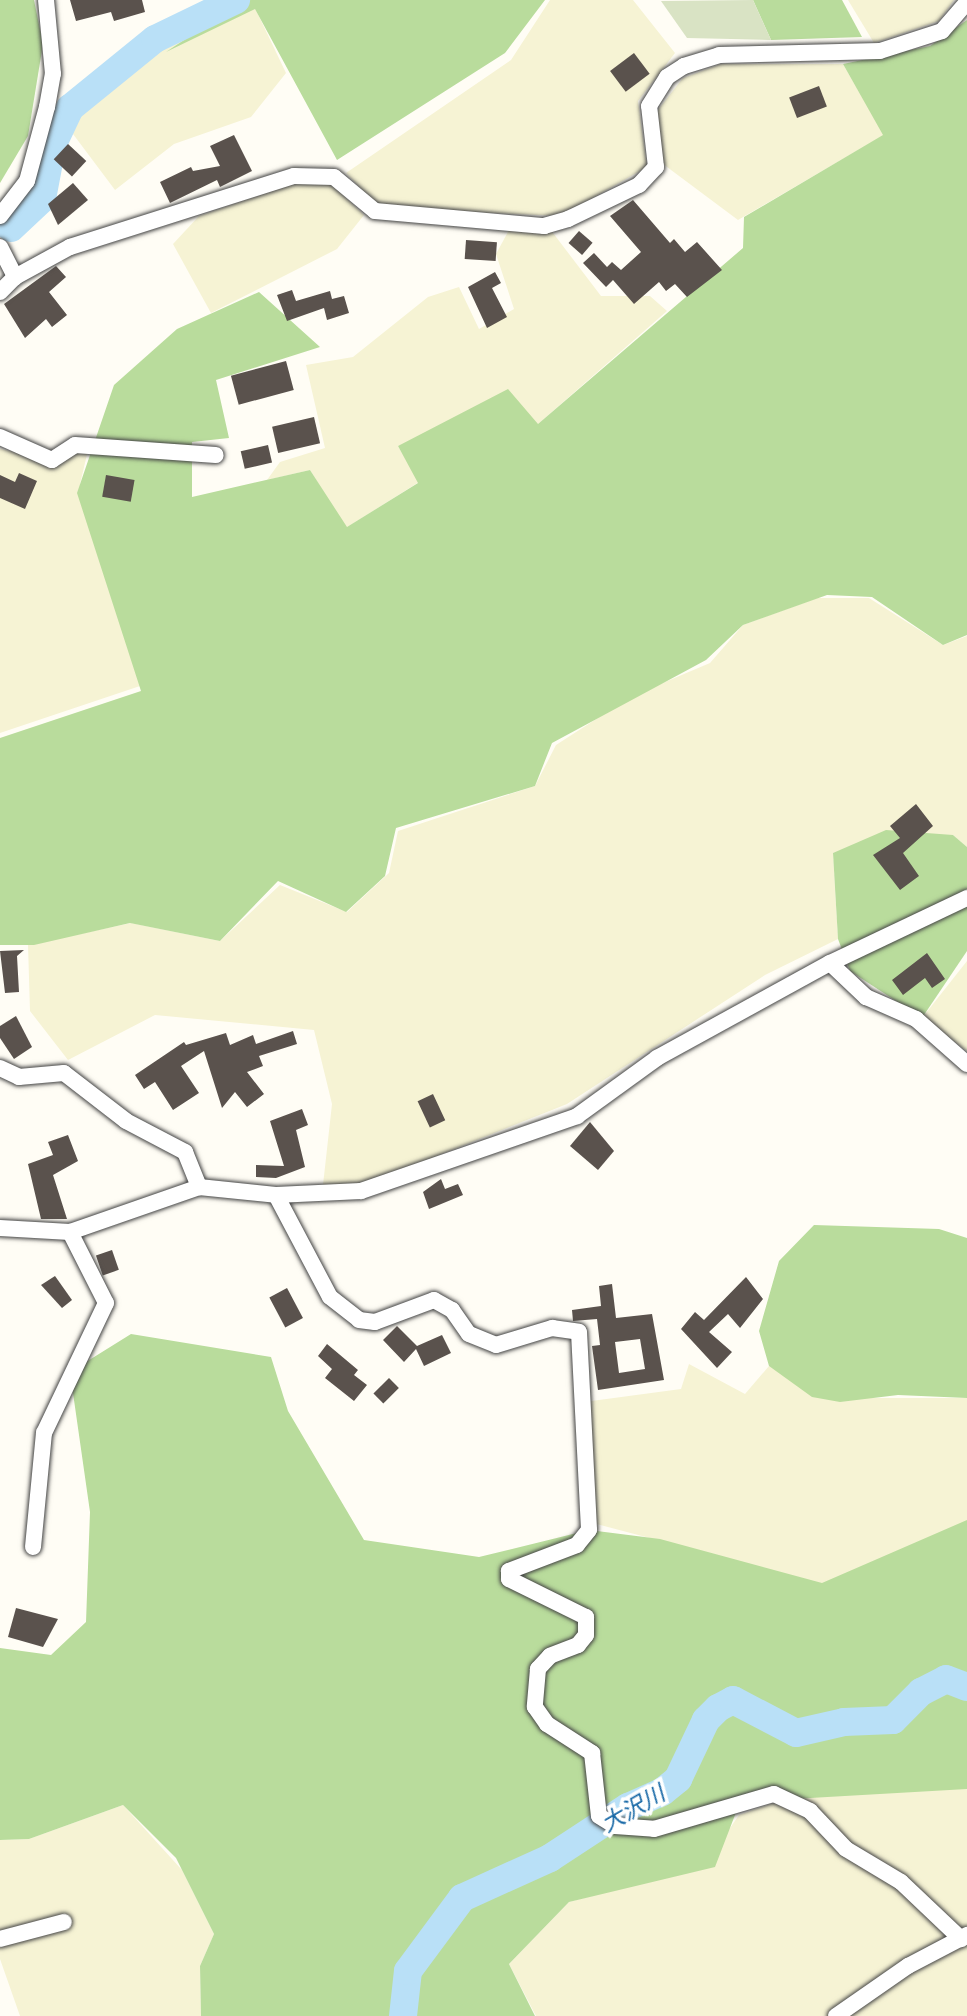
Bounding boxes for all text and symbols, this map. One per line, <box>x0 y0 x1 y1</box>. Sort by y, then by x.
water label: 大沢川 <box>595 1778 669 1836</box>

